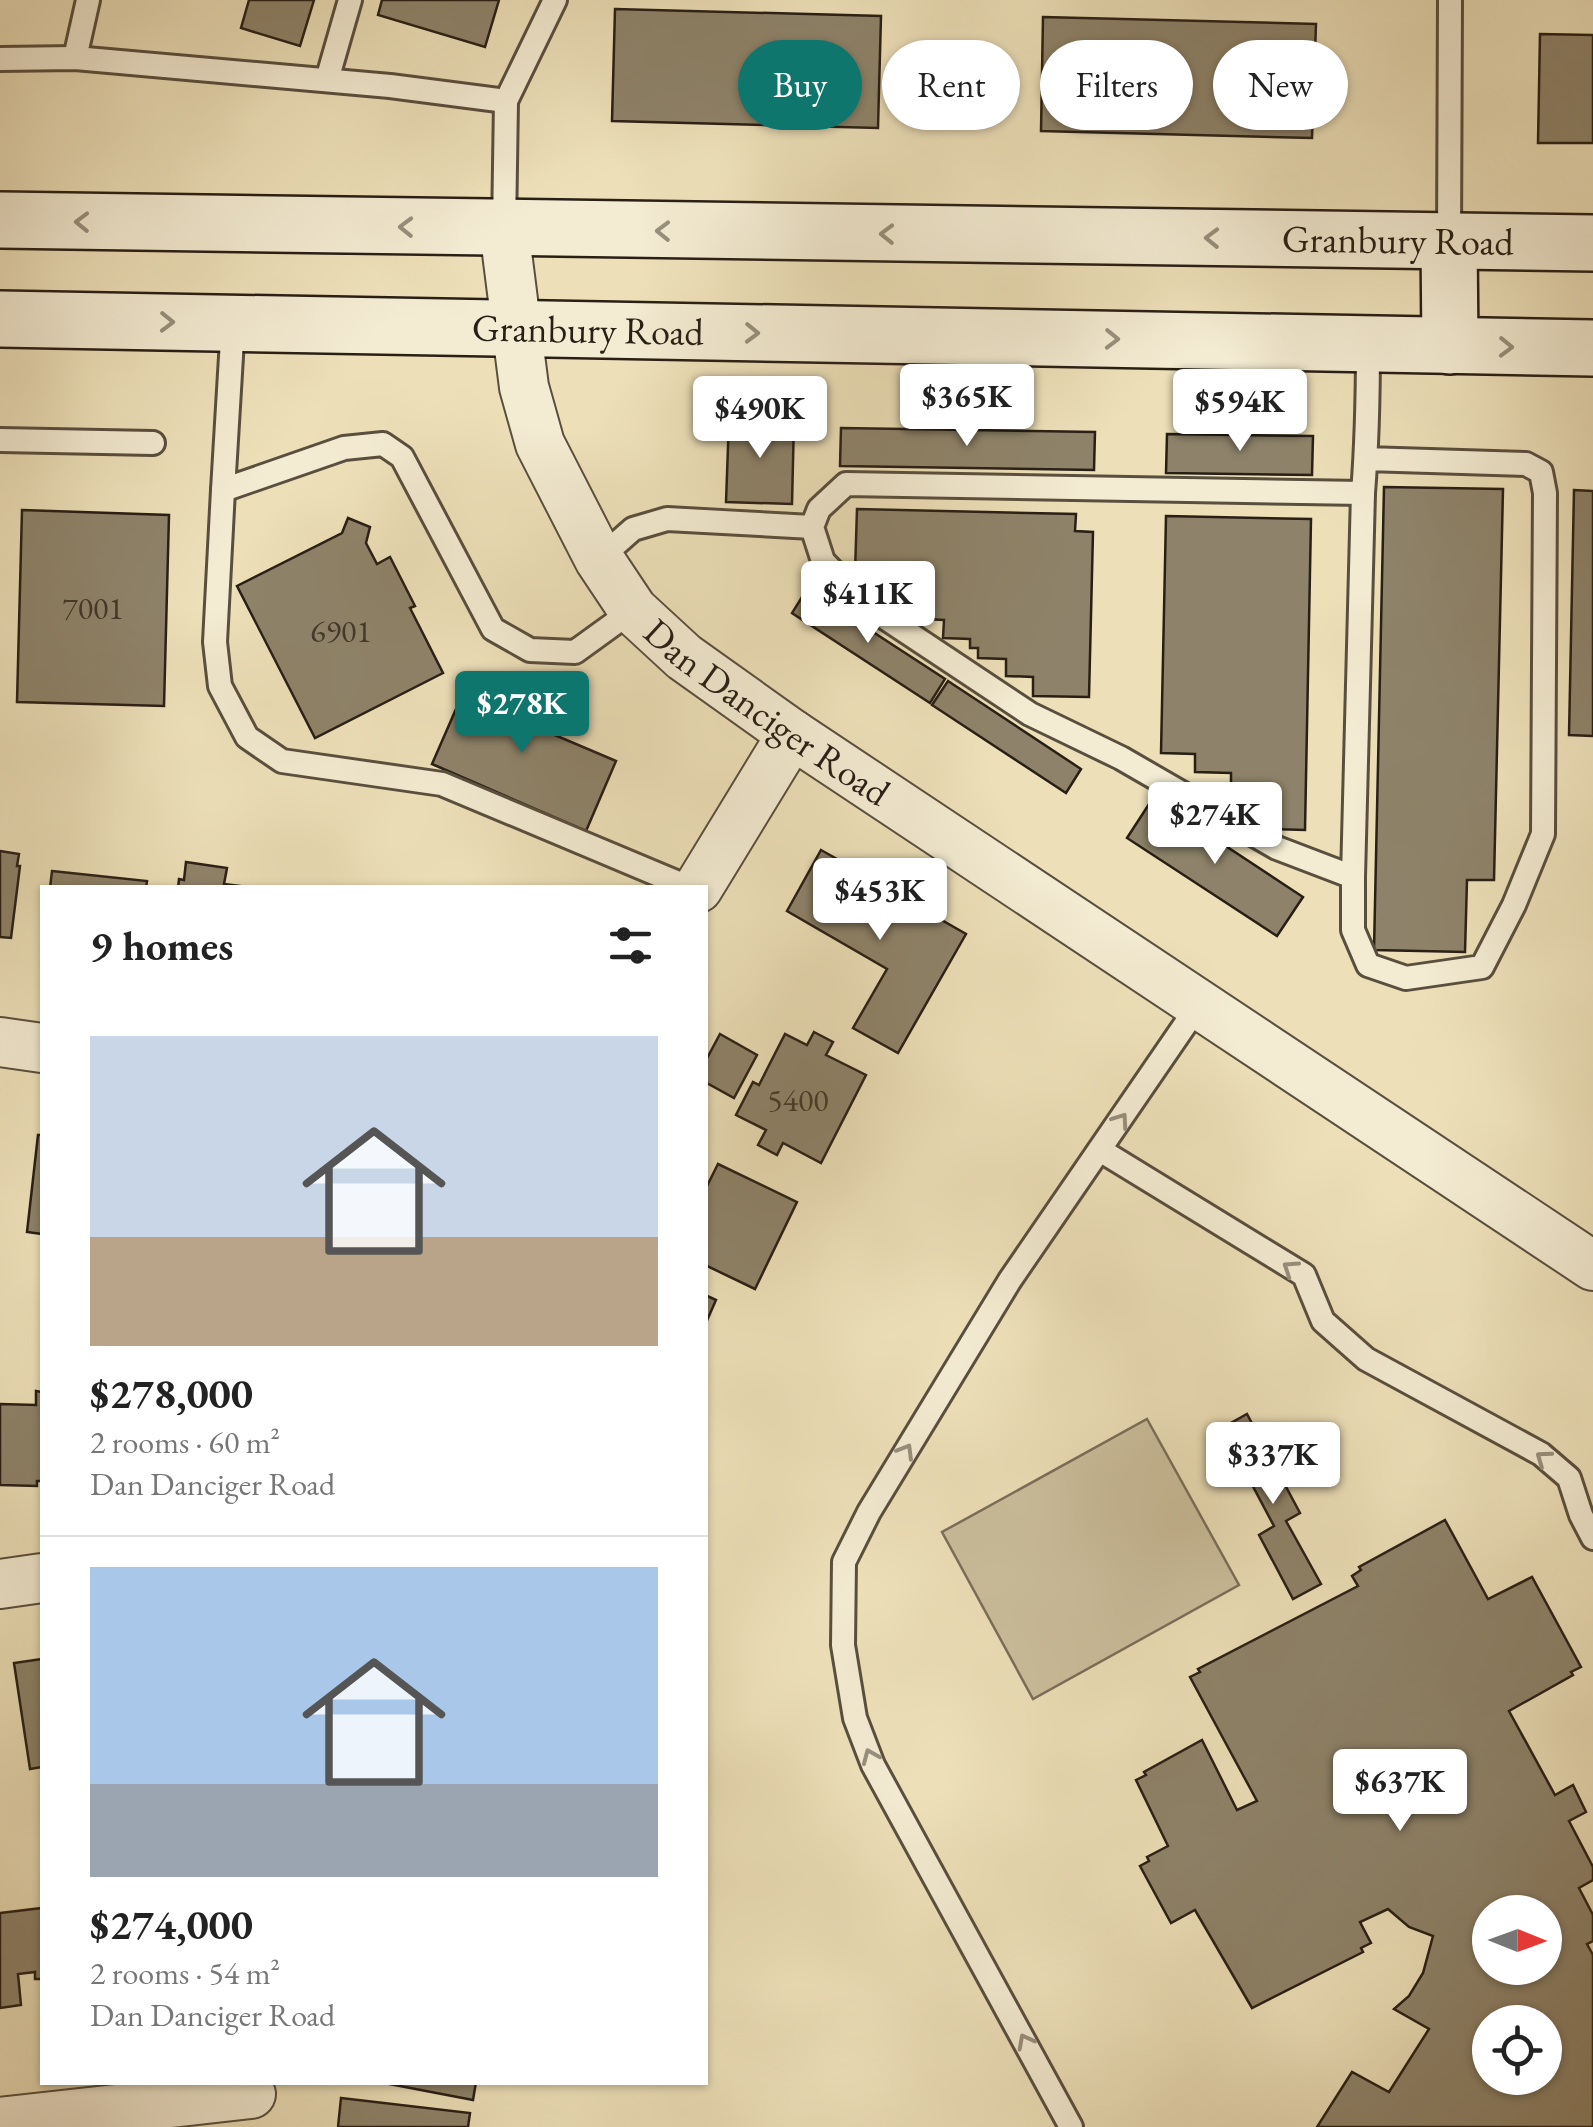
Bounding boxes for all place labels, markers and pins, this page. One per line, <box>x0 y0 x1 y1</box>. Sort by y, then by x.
pin: $365K <box>897 364 1037 449</box>
pin: $594K <box>1170 369 1310 454</box>
pin: $490K <box>690 376 830 461</box>
pin: $411K <box>798 561 938 646</box>
pin: $278K <box>452 671 592 756</box>
pin: $274K <box>1145 782 1285 867</box>
pin: $453K <box>810 858 950 943</box>
pin: $337K <box>1203 1422 1343 1507</box>
pin: $637K <box>1330 1749 1470 1834</box>

